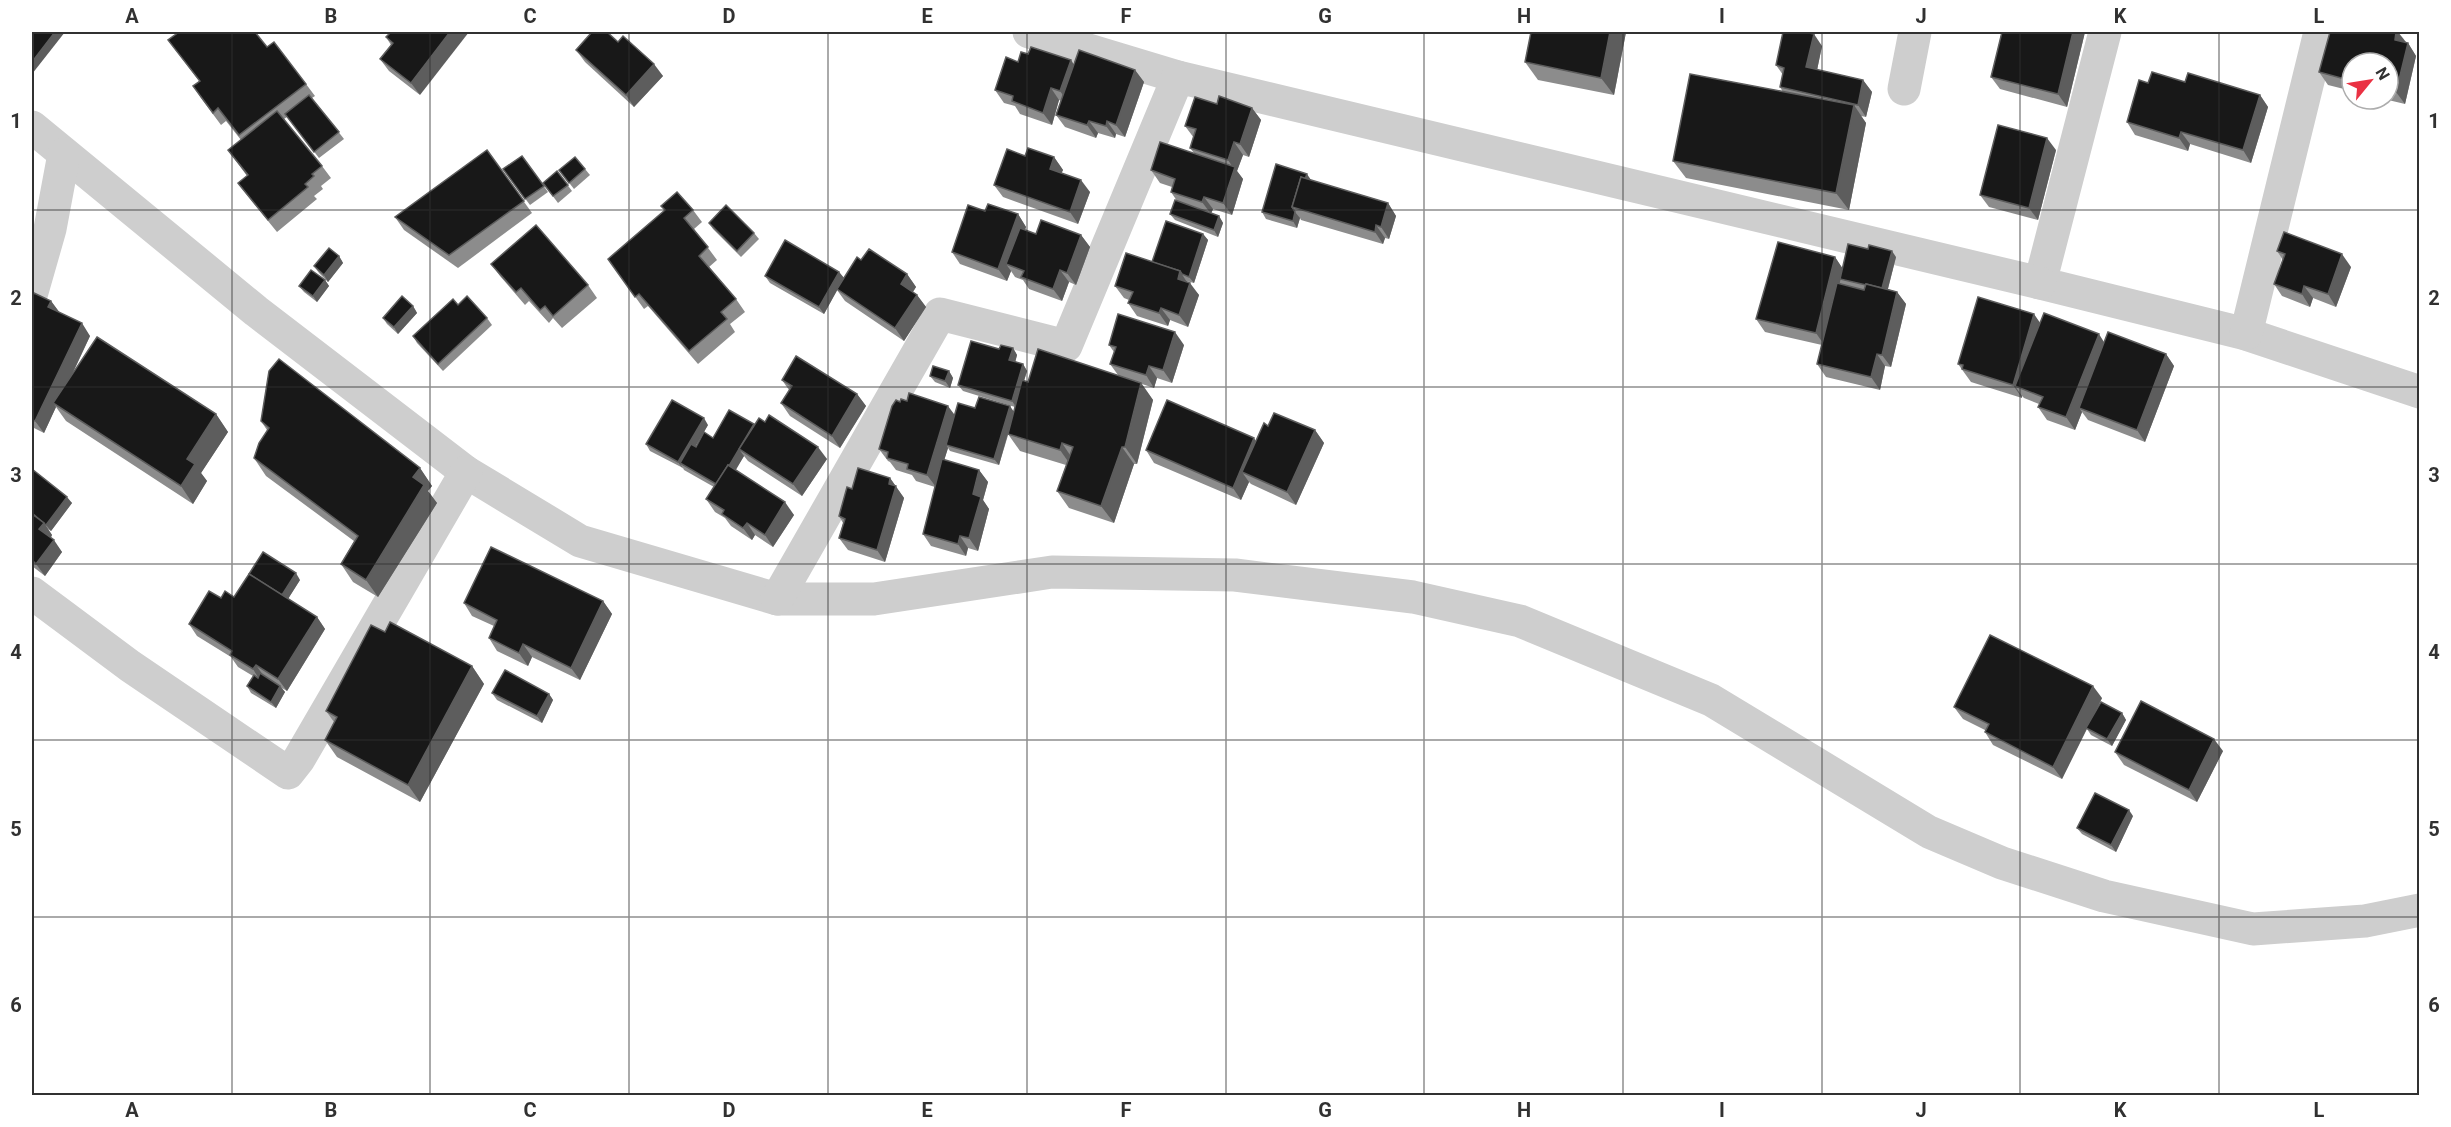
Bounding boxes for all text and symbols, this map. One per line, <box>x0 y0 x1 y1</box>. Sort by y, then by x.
text: A <box>125 4 139 28</box>
text: B <box>325 4 337 28</box>
text: C <box>523 4 537 28</box>
text: D <box>723 4 736 28</box>
text: E <box>921 4 933 28</box>
text: F <box>1121 4 1132 28</box>
text: G <box>1318 4 1332 28</box>
text: H <box>1517 4 1531 28</box>
text: I <box>1719 4 1725 28</box>
text: J <box>1915 4 1927 28</box>
text: K <box>2114 4 2127 28</box>
text: L <box>2314 4 2325 28</box>
north arrow <box>2340 51 2400 111</box>
text: N <box>2372 64 2394 83</box>
text: 1 <box>10 109 22 133</box>
text: 1 <box>2428 109 2440 133</box>
text: 2 <box>10 286 22 310</box>
text: 2 <box>2428 286 2440 310</box>
text: 3 <box>10 463 22 487</box>
text: 3 <box>2428 463 2440 487</box>
text: 4 <box>10 640 22 664</box>
text: 4 <box>2428 640 2440 664</box>
text: 5 <box>10 817 22 841</box>
text: 5 <box>2428 817 2440 841</box>
text: 6 <box>10 993 22 1017</box>
text: 6 <box>2428 993 2440 1017</box>
text: A <box>125 1098 139 1122</box>
text: B <box>325 1098 337 1122</box>
text: C <box>523 1098 537 1122</box>
text: D <box>723 1098 736 1122</box>
text: E <box>921 1098 933 1122</box>
text: F <box>1121 1098 1132 1122</box>
text: G <box>1318 1098 1332 1122</box>
text: H <box>1517 1098 1531 1122</box>
text: I <box>1719 1098 1725 1122</box>
text: J <box>1915 1098 1927 1122</box>
text: K <box>2114 1098 2127 1122</box>
text: L <box>2314 1098 2325 1122</box>

